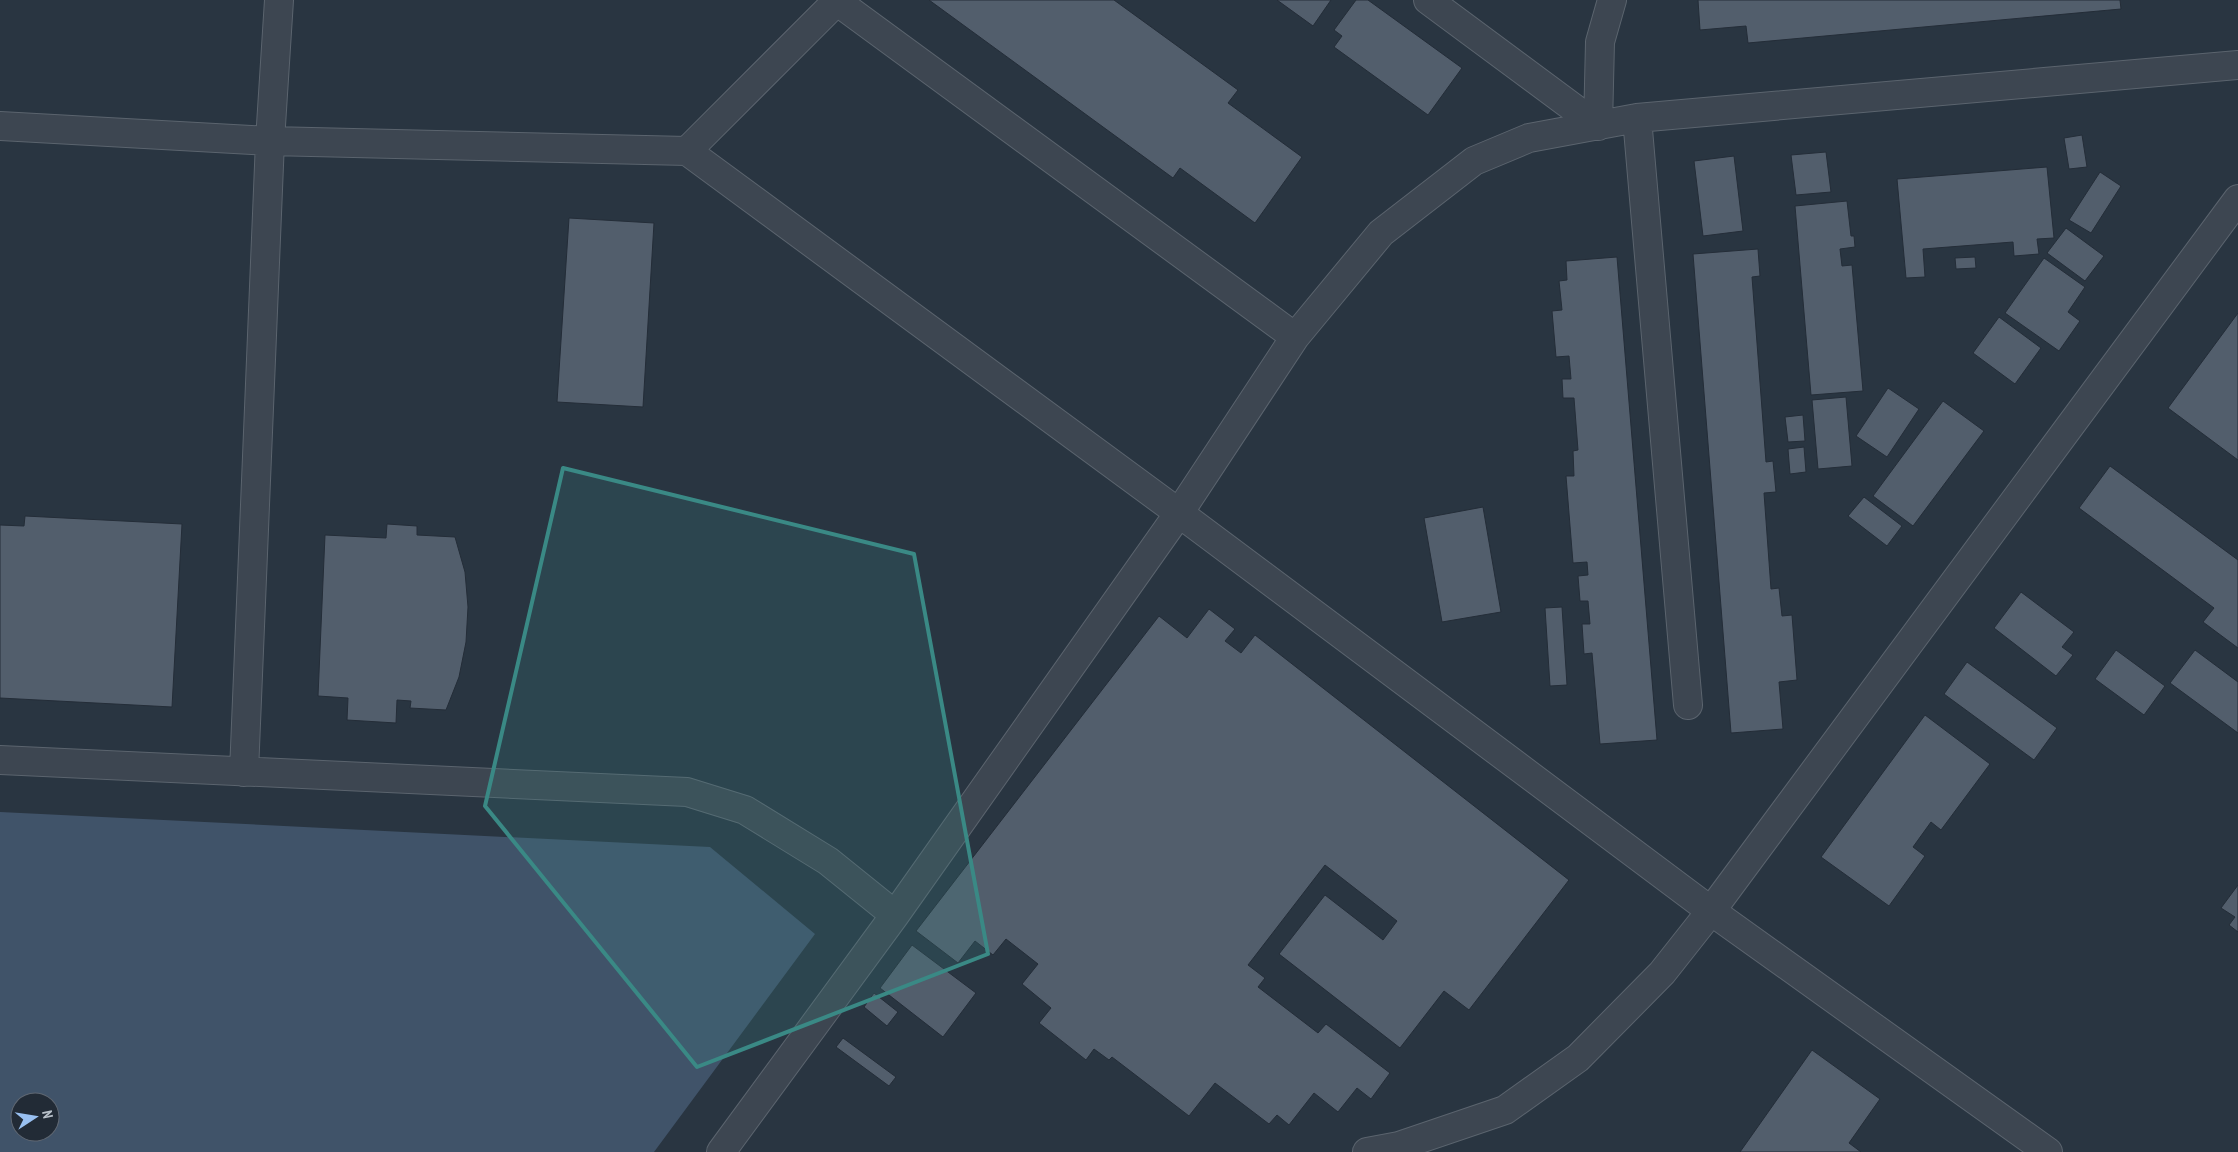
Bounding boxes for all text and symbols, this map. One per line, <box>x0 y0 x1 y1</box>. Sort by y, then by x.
north arrow <box>10 1092 60 1142</box>
text: N <box>38 1109 57 1120</box>

